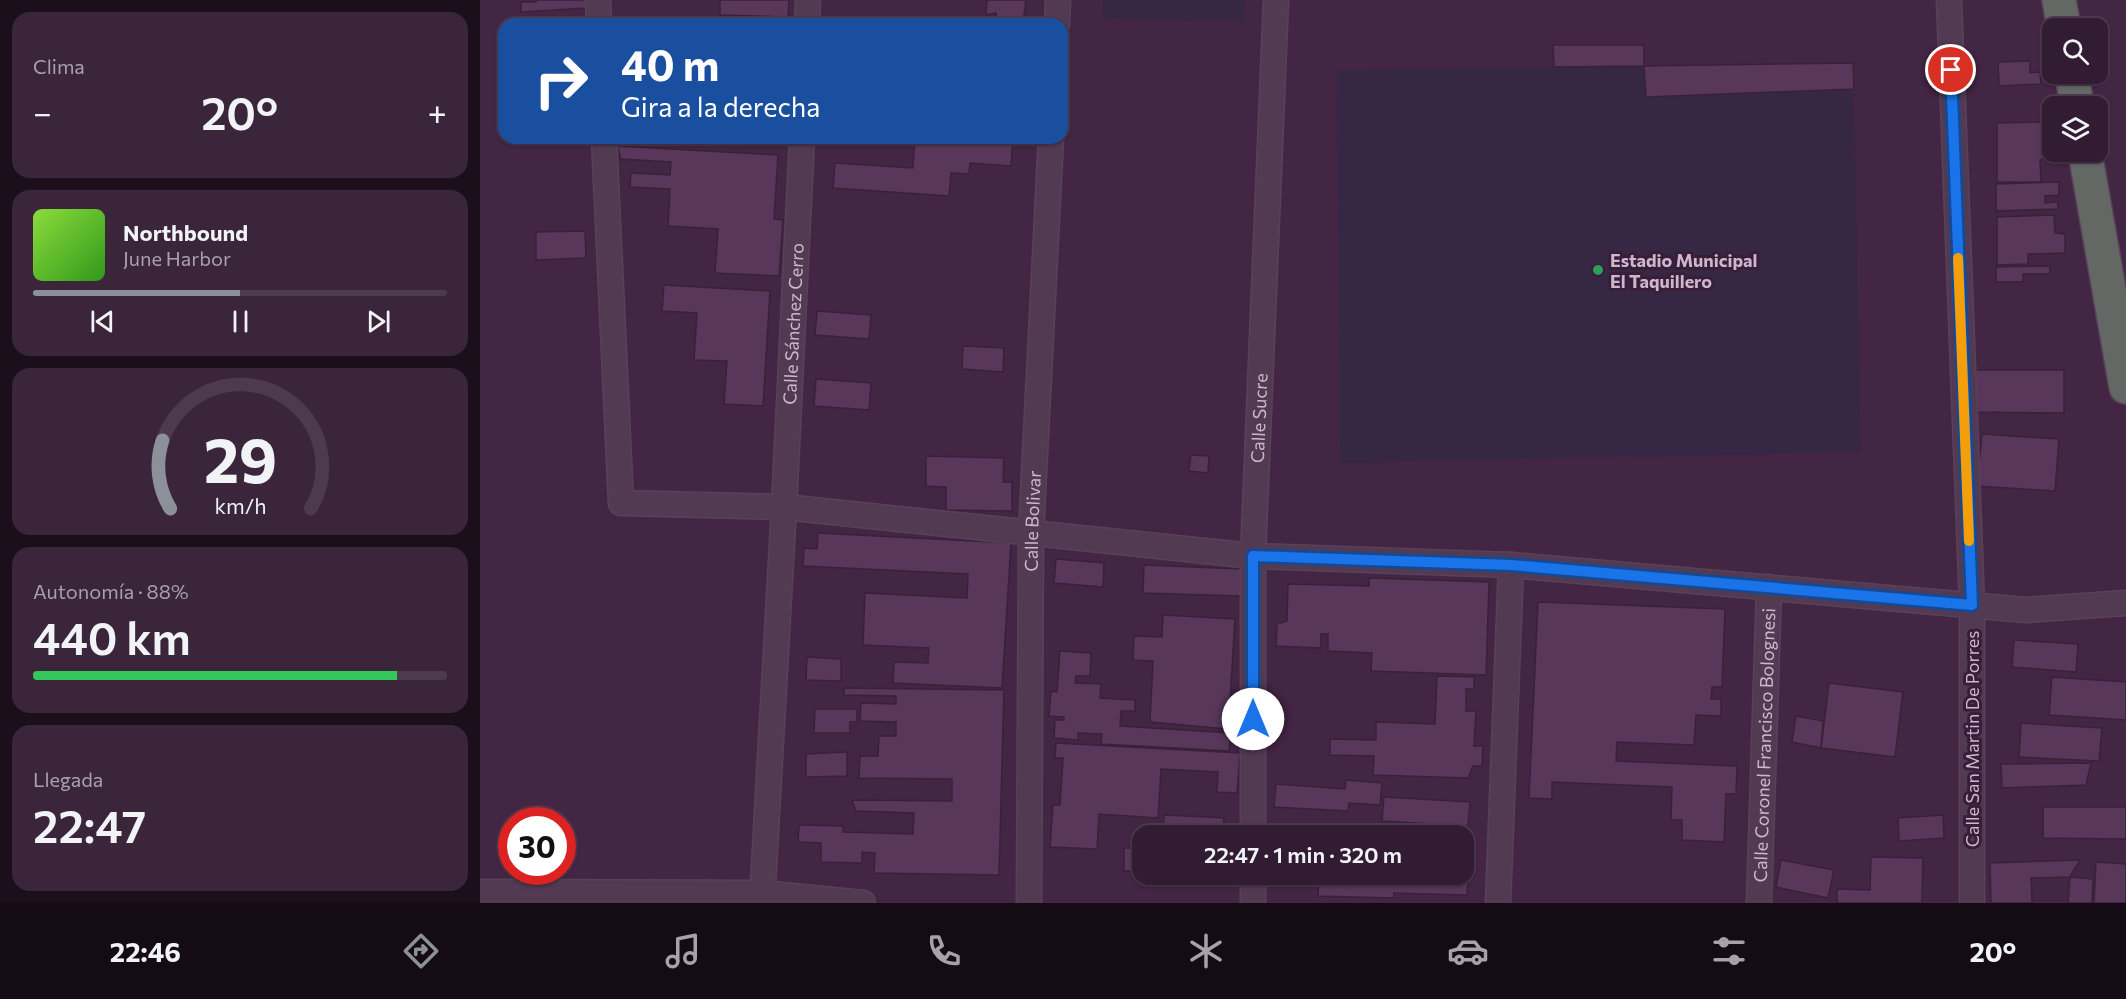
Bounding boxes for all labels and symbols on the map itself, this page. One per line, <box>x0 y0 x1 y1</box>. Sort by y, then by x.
pin <box>1925 44 1976 95</box>
street label: Calle Sánchez Cerro <box>778 242 808 405</box>
place label: Estadio Municipal El Taquillero <box>1610 249 1757 292</box>
marker: Estadio Municipal El Taquillero <box>1591 263 1605 277</box>
street label: Calle Sucre <box>1246 373 1272 463</box>
street label: Calle Bolivar <box>1020 470 1045 572</box>
street label: Calle Coronel Francisco Bolognesi <box>1749 608 1779 883</box>
street label: Calle San Martin De Porres <box>1961 631 1983 847</box>
position arrow <box>1221 687 1285 751</box>
speed limit sign: 30 <box>498 807 576 885</box>

